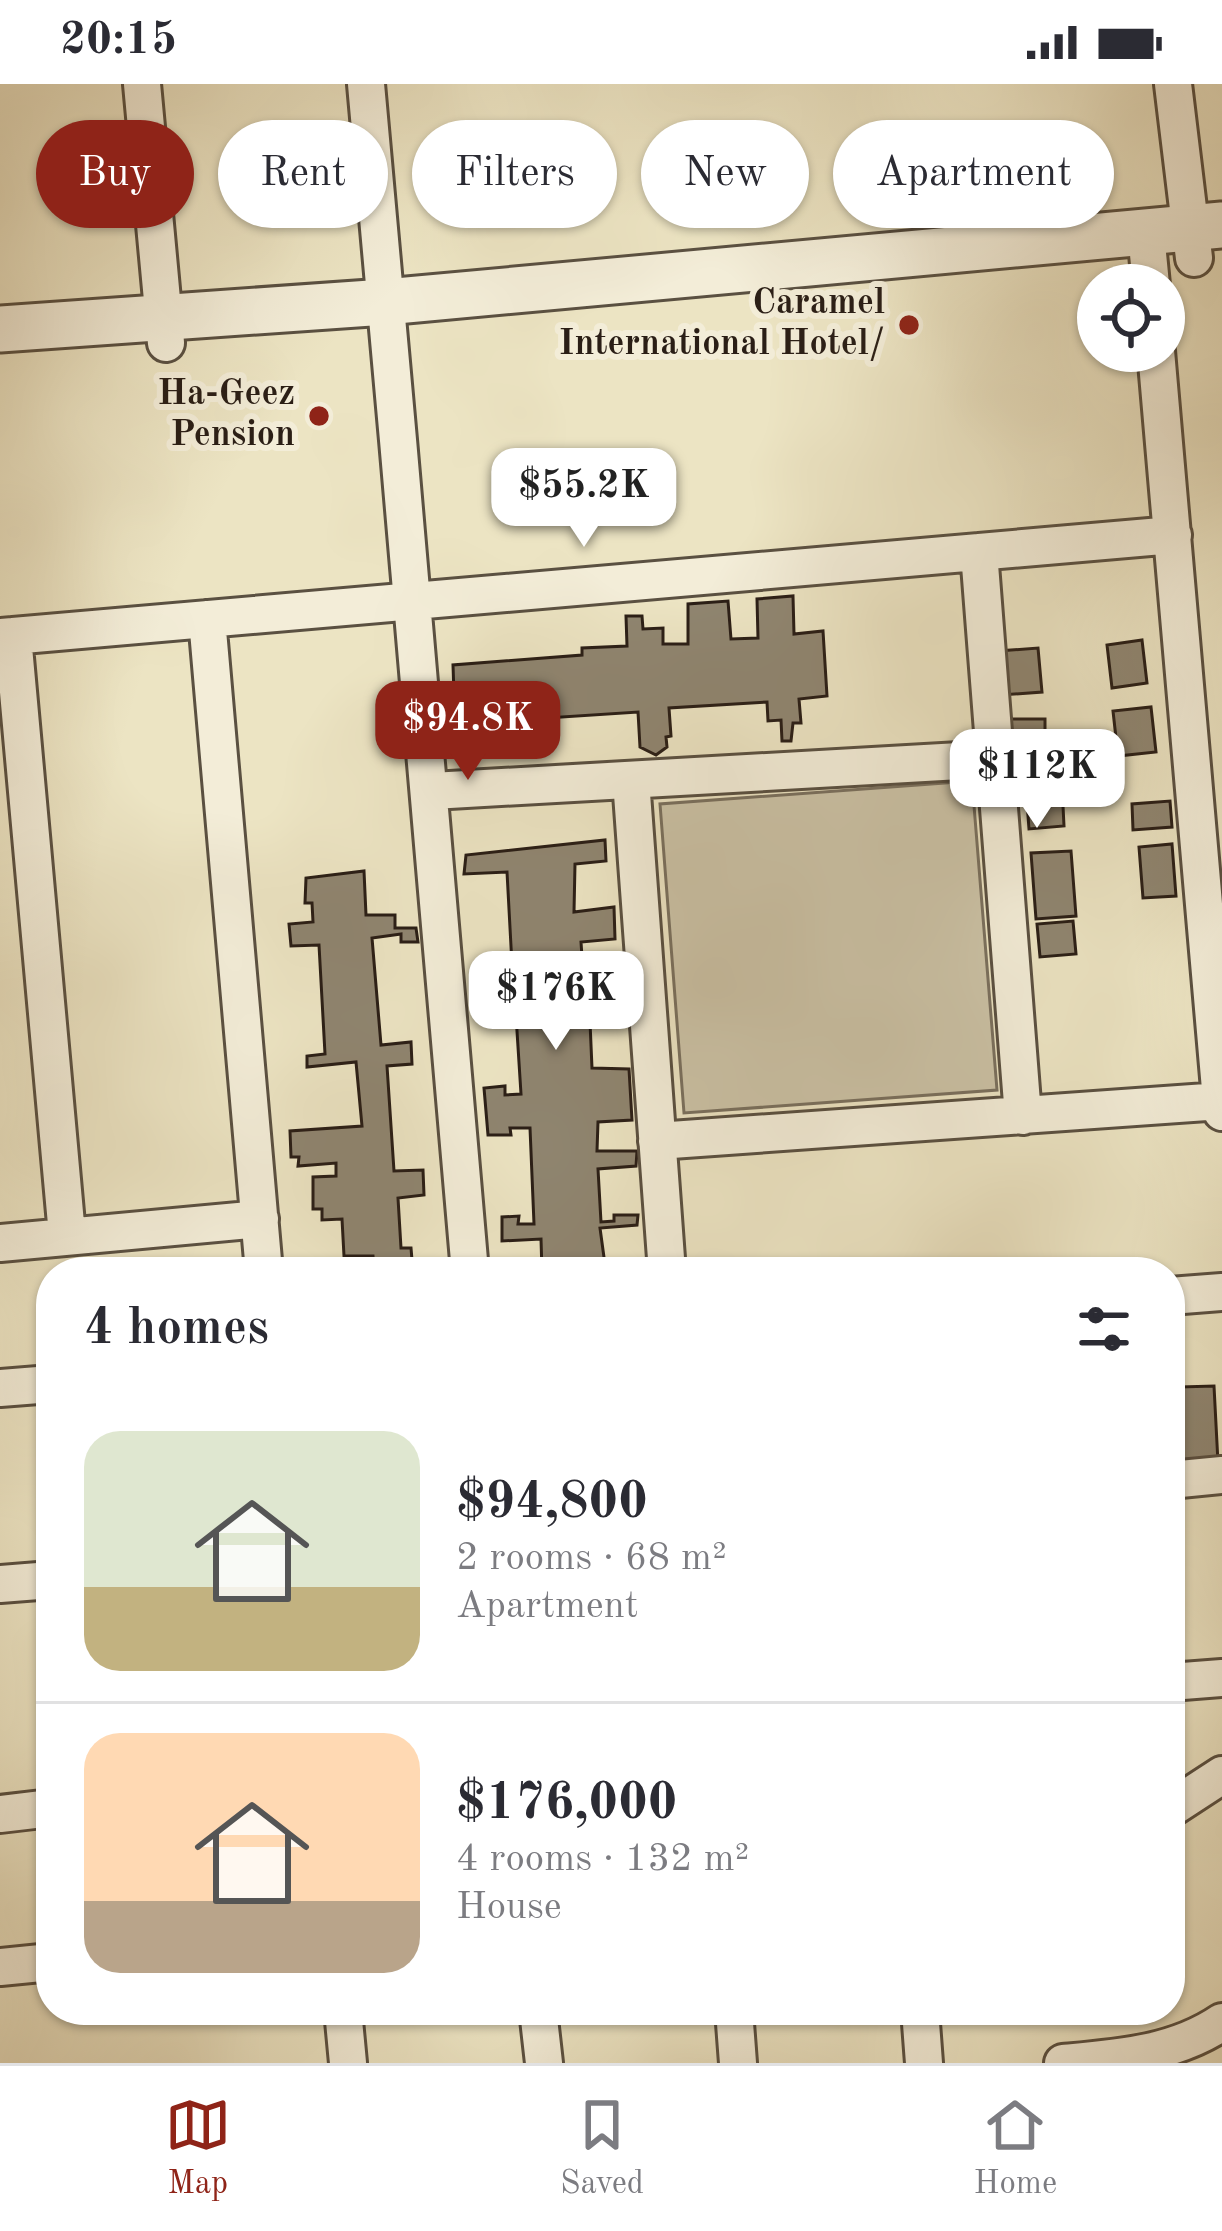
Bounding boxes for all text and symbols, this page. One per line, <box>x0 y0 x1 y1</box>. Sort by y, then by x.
text: 20:15 <box>60 19 177 64</box>
chip: Buy <box>36 120 194 228</box>
chip: Rent <box>218 120 388 228</box>
chip: Filters <box>412 120 617 228</box>
chip: New <box>641 120 809 228</box>
chip: Apartment <box>833 120 1114 228</box>
map controls <box>1077 264 1185 372</box>
button: locate <box>1077 264 1185 372</box>
place label: Caramel International Hotel/ <box>559 286 885 363</box>
marker: Caramel International Hotel/ <box>896 312 922 338</box>
place label: Ha-Geez Pension <box>157 377 295 454</box>
marker: Ha-Geez Pension <box>306 403 332 429</box>
pin: $55.2K <box>486 448 682 550</box>
text: $55.2K <box>518 467 650 506</box>
pin: $94.8K <box>370 681 566 783</box>
text: $94.8K <box>402 700 534 739</box>
pin: $112K <box>953 729 1121 831</box>
text: $112K <box>977 748 1097 787</box>
pin: $176K <box>472 951 640 1053</box>
text: $176K <box>496 970 616 1009</box>
icon: filters <box>1071 1296 1137 1362</box>
text: 4 homes <box>84 1304 269 1355</box>
text: $94,800 <box>456 1478 648 1529</box>
icon: home <box>180 1479 324 1623</box>
text: 2 rooms · 68 m² <box>456 1539 727 1578</box>
text: Apartment <box>456 1587 639 1626</box>
text: $176,000 <box>456 1779 677 1830</box>
icon: home <box>180 1781 324 1925</box>
text: 4 rooms · 132 m² <box>456 1840 749 1879</box>
text: House <box>456 1888 562 1927</box>
tab: Map <box>165 2092 231 2205</box>
tab: Saved <box>560 2092 644 2205</box>
tab: Home <box>974 2092 1057 2205</box>

